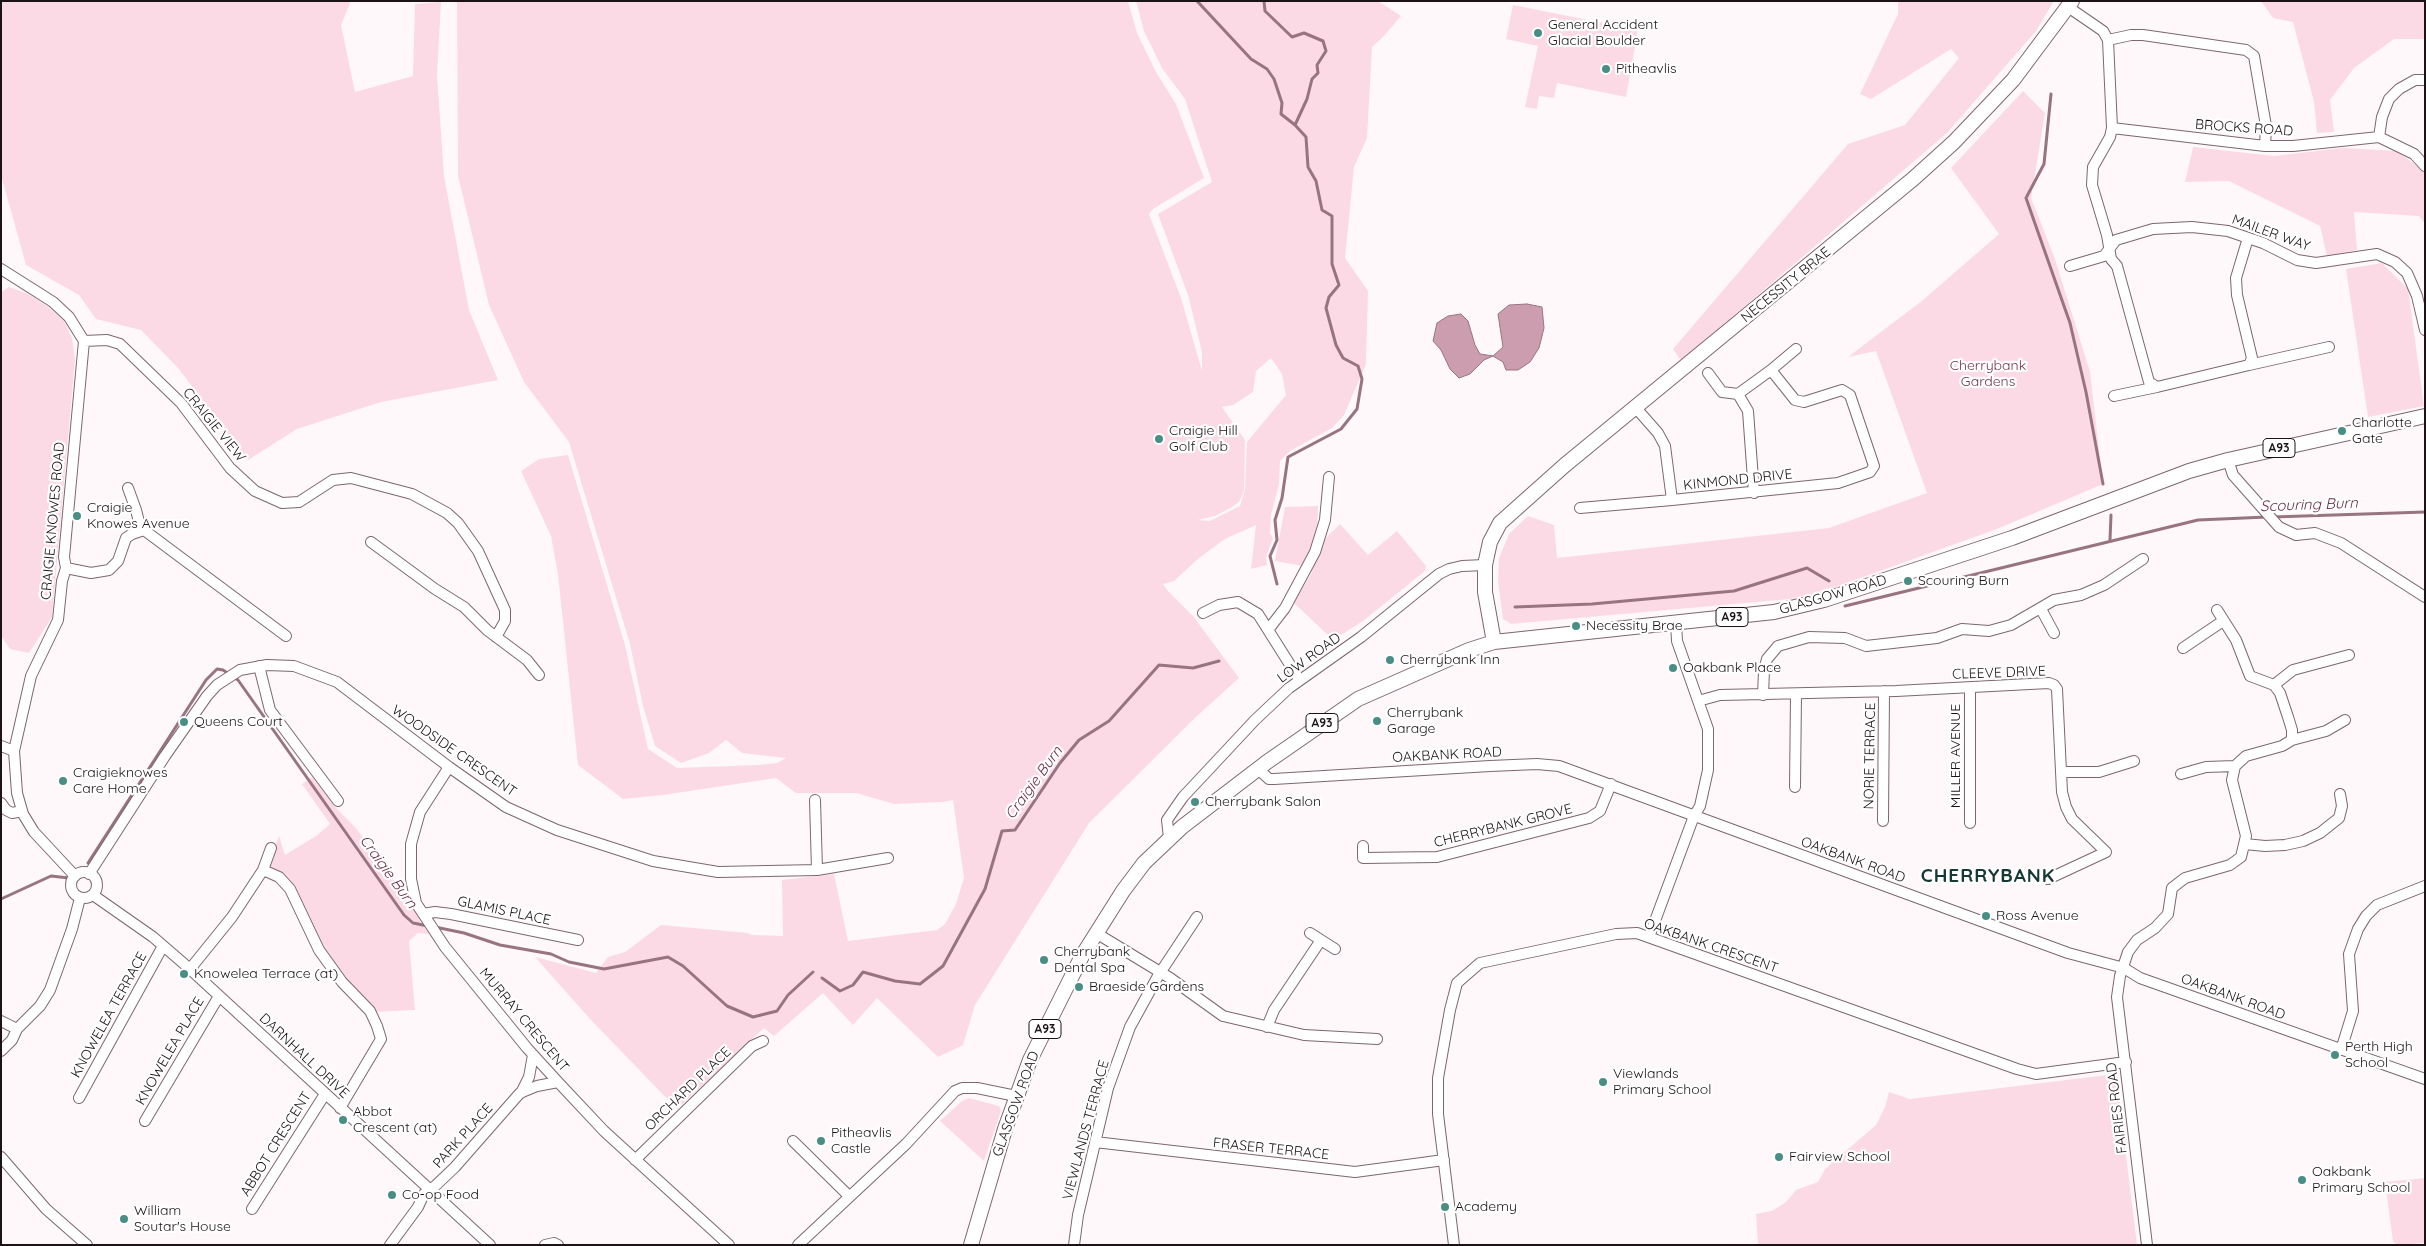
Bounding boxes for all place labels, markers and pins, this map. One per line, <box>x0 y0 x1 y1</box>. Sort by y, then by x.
place label: General Accident Glacial Boulder <box>1548 17 1658 49</box>
marker: General Accident Glacial Boulder <box>1532 27 1544 39</box>
place label: Pitheavlis <box>1616 61 1677 77</box>
marker: Pitheavlis <box>1600 63 1612 75</box>
place label: Charlotte Gate <box>2352 415 2412 448</box>
place label: Craigie Hill Golf Club <box>1169 423 1238 456</box>
marker: Charlotte Gate <box>2336 425 2348 437</box>
marker: Craigie Hill Golf Club <box>1153 433 1165 445</box>
place label: Craigie Knowes Avenue <box>87 500 190 532</box>
marker: Craigie Knowes Avenue <box>71 510 83 522</box>
place label: Scouring Burn <box>1918 573 2009 589</box>
marker: Scouring Burn <box>1902 575 1914 587</box>
place label: Necessity Brae <box>1586 618 1683 634</box>
marker: Necessity Brae <box>1570 620 1582 632</box>
place label: Cherrybank Inn <box>1400 652 1500 668</box>
marker: Cherrybank Inn <box>1384 654 1396 666</box>
place label: Oakbank Place <box>1683 660 1781 676</box>
marker: Oakbank Place <box>1667 662 1679 674</box>
place label: Cherrybank Garage <box>1387 705 1463 738</box>
place label: Queens Court <box>194 714 283 730</box>
marker: Cherrybank Garage <box>1371 715 1383 727</box>
marker: Queens Court <box>178 716 190 728</box>
place label: Craigieknowes Care Home <box>73 765 168 798</box>
marker: Craigieknowes Care Home <box>57 775 69 787</box>
place label: Cherrybank Salon <box>1205 794 1321 810</box>
marker: Cherrybank Salon <box>1189 796 1201 808</box>
place label: Ross Avenue <box>1996 908 2079 924</box>
marker: Ross Avenue <box>1980 910 1992 922</box>
place label: Cherrybank Dental Spa <box>1054 944 1130 976</box>
marker: Cherrybank Dental Spa <box>1038 954 1050 966</box>
place label: Knowelea Terrace (at) <box>194 966 338 982</box>
marker: Knowelea Terrace (at) <box>178 968 190 980</box>
place label: Braeside Gardens <box>1089 979 1204 995</box>
marker: Braeside Gardens <box>1073 981 1085 993</box>
place label: Perth High School <box>2345 1039 2413 1072</box>
marker: Perth High School <box>2329 1049 2341 1061</box>
place label: Viewlands Primary School <box>1613 1066 1711 1098</box>
marker: Viewlands Primary School <box>1597 1076 1609 1088</box>
place label: Abbot Crescent (at) <box>353 1104 437 1136</box>
marker: Abbot Crescent (at) <box>337 1114 349 1126</box>
place label: Pitheavlis Castle <box>831 1125 892 1158</box>
marker: Pitheavlis Castle <box>815 1135 827 1147</box>
place label: Fairview School <box>1789 1149 1890 1165</box>
marker: Fairview School <box>1773 1151 1785 1163</box>
place label: Oakbank Primary School <box>2312 1164 2410 1196</box>
marker: Oakbank Primary School <box>2296 1174 2308 1186</box>
place label: Co-op Food <box>402 1187 479 1203</box>
marker: Co-op Food <box>386 1189 398 1201</box>
place label: Academy <box>1455 1199 1517 1215</box>
marker: Academy <box>1439 1201 1451 1213</box>
place label: William Soutar's House <box>134 1203 231 1236</box>
marker: William Soutar's House <box>118 1213 130 1225</box>

